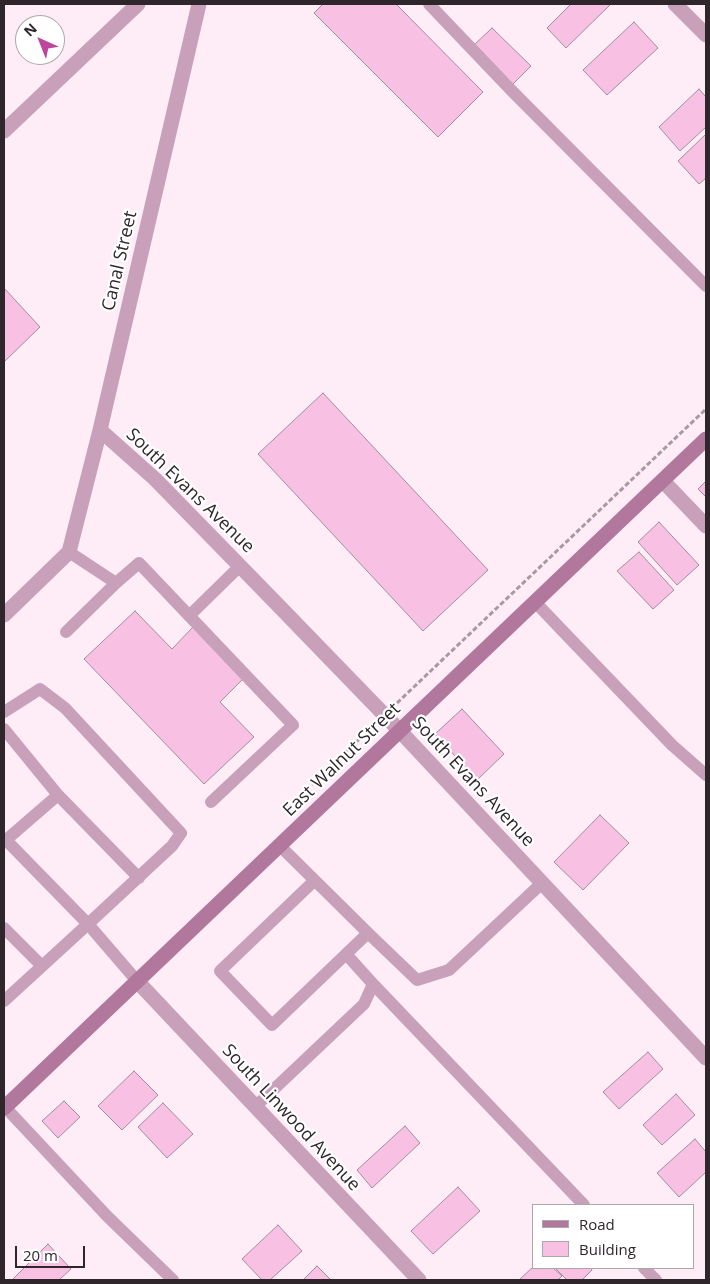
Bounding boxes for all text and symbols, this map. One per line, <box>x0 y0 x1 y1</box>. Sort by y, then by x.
north arrow <box>15 15 65 65</box>
text: N <box>19 19 41 40</box>
street label: Canal Street <box>98 209 142 313</box>
street label: South Evans Avenue <box>121 424 259 558</box>
street label: East Walnut Street <box>279 699 405 821</box>
street label: South Evans Avenue <box>407 713 539 851</box>
street label: South Linwood Avenue <box>217 1040 365 1196</box>
legend <box>532 1204 695 1269</box>
text: Road <box>579 1214 615 1234</box>
scale bar <box>18 1236 88 1268</box>
text: Building <box>579 1239 636 1259</box>
text: 20 m <box>23 1245 58 1265</box>

